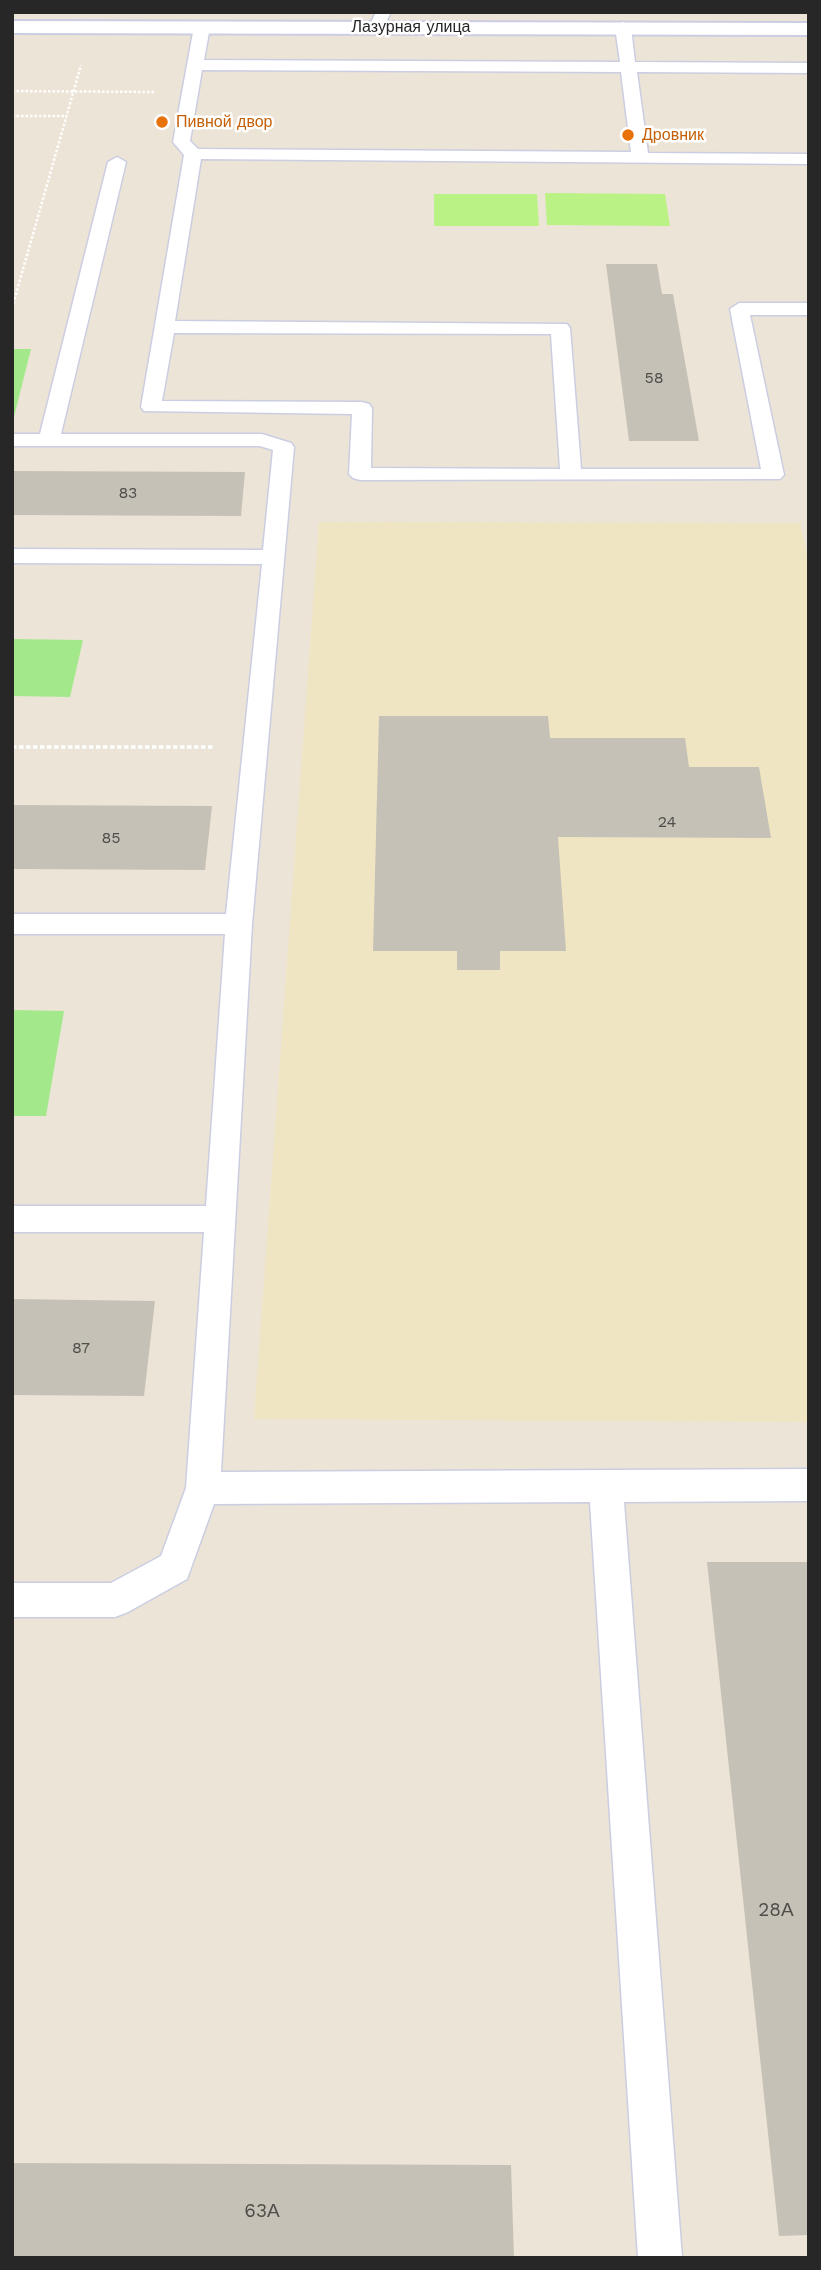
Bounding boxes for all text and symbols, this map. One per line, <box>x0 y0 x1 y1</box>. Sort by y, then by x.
street label: Лазурная улица <box>352 17 470 37</box>
place label: Пивной двор <box>176 112 273 132</box>
marker: Пивной двор <box>154 114 170 130</box>
place label: Дровник <box>642 125 704 145</box>
marker: Дровник <box>620 127 636 143</box>
house number: 58 <box>644 368 664 388</box>
house number: 83 <box>119 483 137 503</box>
house number: 24 <box>658 812 676 832</box>
house number: 85 <box>101 828 121 848</box>
house number: 87 <box>72 1338 90 1358</box>
house number: 28А <box>758 1899 794 1921</box>
house number: 63А <box>244 2200 280 2222</box>

